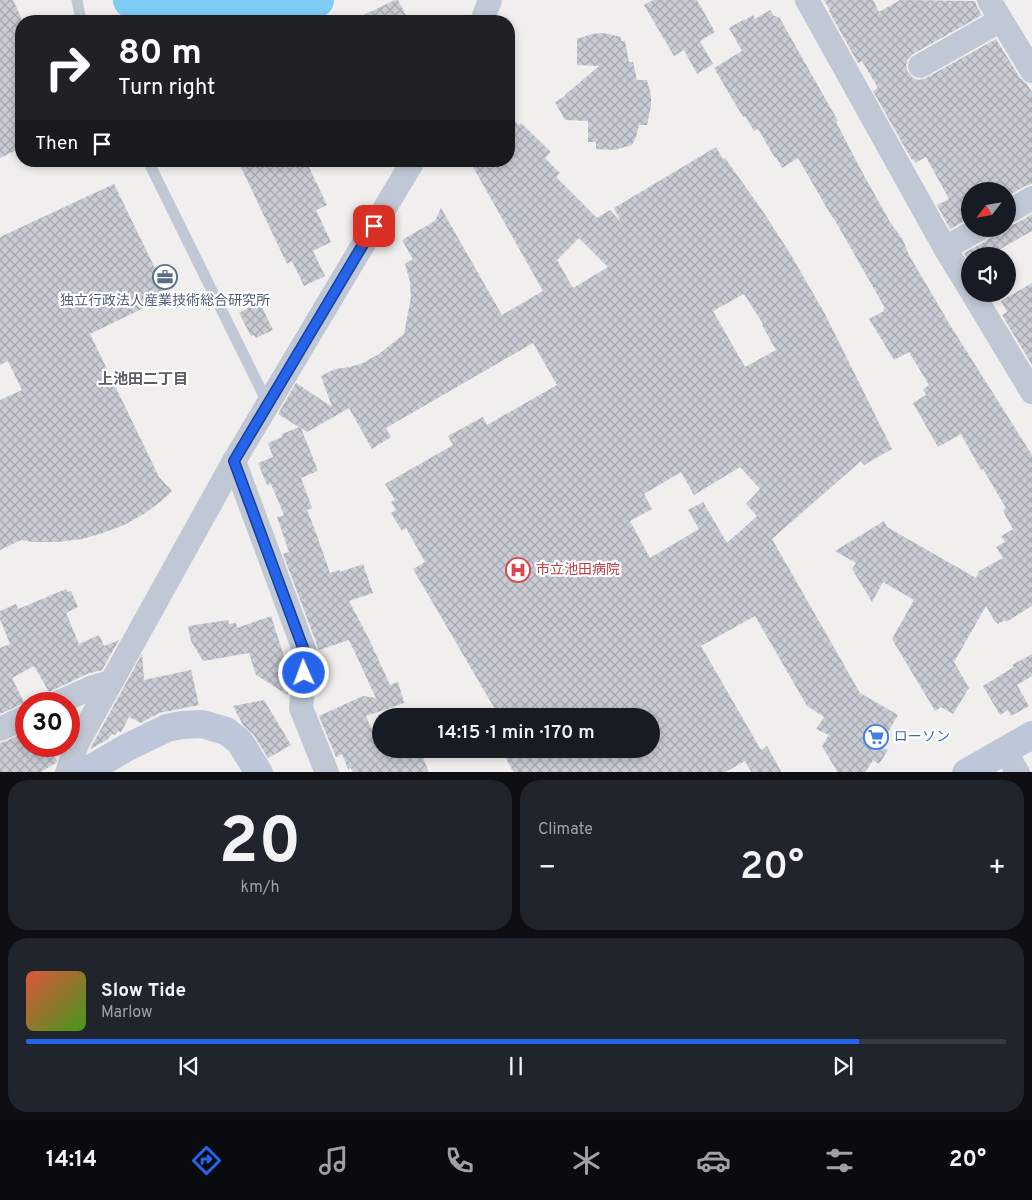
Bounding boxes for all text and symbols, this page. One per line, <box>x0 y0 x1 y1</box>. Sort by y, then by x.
text: 80 m <box>118 32 202 76</box>
icon: right <box>35 35 100 100</box>
text: Turn right <box>118 75 215 102</box>
icon: arrive <box>88 130 116 158</box>
text: Then <box>35 132 78 156</box>
north arrow <box>961 182 1016 238</box>
map controls <box>961 182 1016 302</box>
pin <box>353 205 395 247</box>
icon: arrive <box>360 212 388 240</box>
button: sound <box>961 247 1016 302</box>
office icon: 独立行政法人産業技術総合研究所 <box>152 264 178 290</box>
place label: 独立行政法人産業技術総合研究所 <box>60 292 270 310</box>
district label: 上池田二丁目 <box>98 371 188 390</box>
hospital icon: 市立池田病院 <box>505 557 531 583</box>
place label: 市立池田病院 <box>536 562 620 579</box>
position arrow <box>277 646 329 698</box>
speed limit sign: 30 <box>15 692 80 757</box>
text: 14:15 · 1 min · 170 m <box>437 721 595 745</box>
supermarket icon: ローソン <box>863 724 889 750</box>
place label: ローソン <box>894 729 950 746</box>
text: 20 <box>219 804 301 886</box>
text: Climate <box>538 820 593 840</box>
text: 20° <box>740 844 804 893</box>
text: − <box>538 851 556 887</box>
text: + <box>988 851 1006 887</box>
text: km/h <box>241 878 279 898</box>
text: Slow Tide <box>101 979 186 1003</box>
text: Marlow <box>101 1003 153 1023</box>
icon: previous <box>175 1052 203 1080</box>
icon: pause <box>502 1052 530 1080</box>
icon: next <box>829 1052 857 1080</box>
icon: directions <box>189 1143 224 1178</box>
icon: music <box>316 1143 351 1178</box>
icon: phone <box>442 1143 477 1178</box>
icon: climate <box>569 1143 604 1178</box>
icon: car <box>696 1143 731 1178</box>
icon: filters <box>822 1143 857 1178</box>
text: 14:14 <box>46 1147 97 1174</box>
text: 20° <box>949 1147 986 1174</box>

